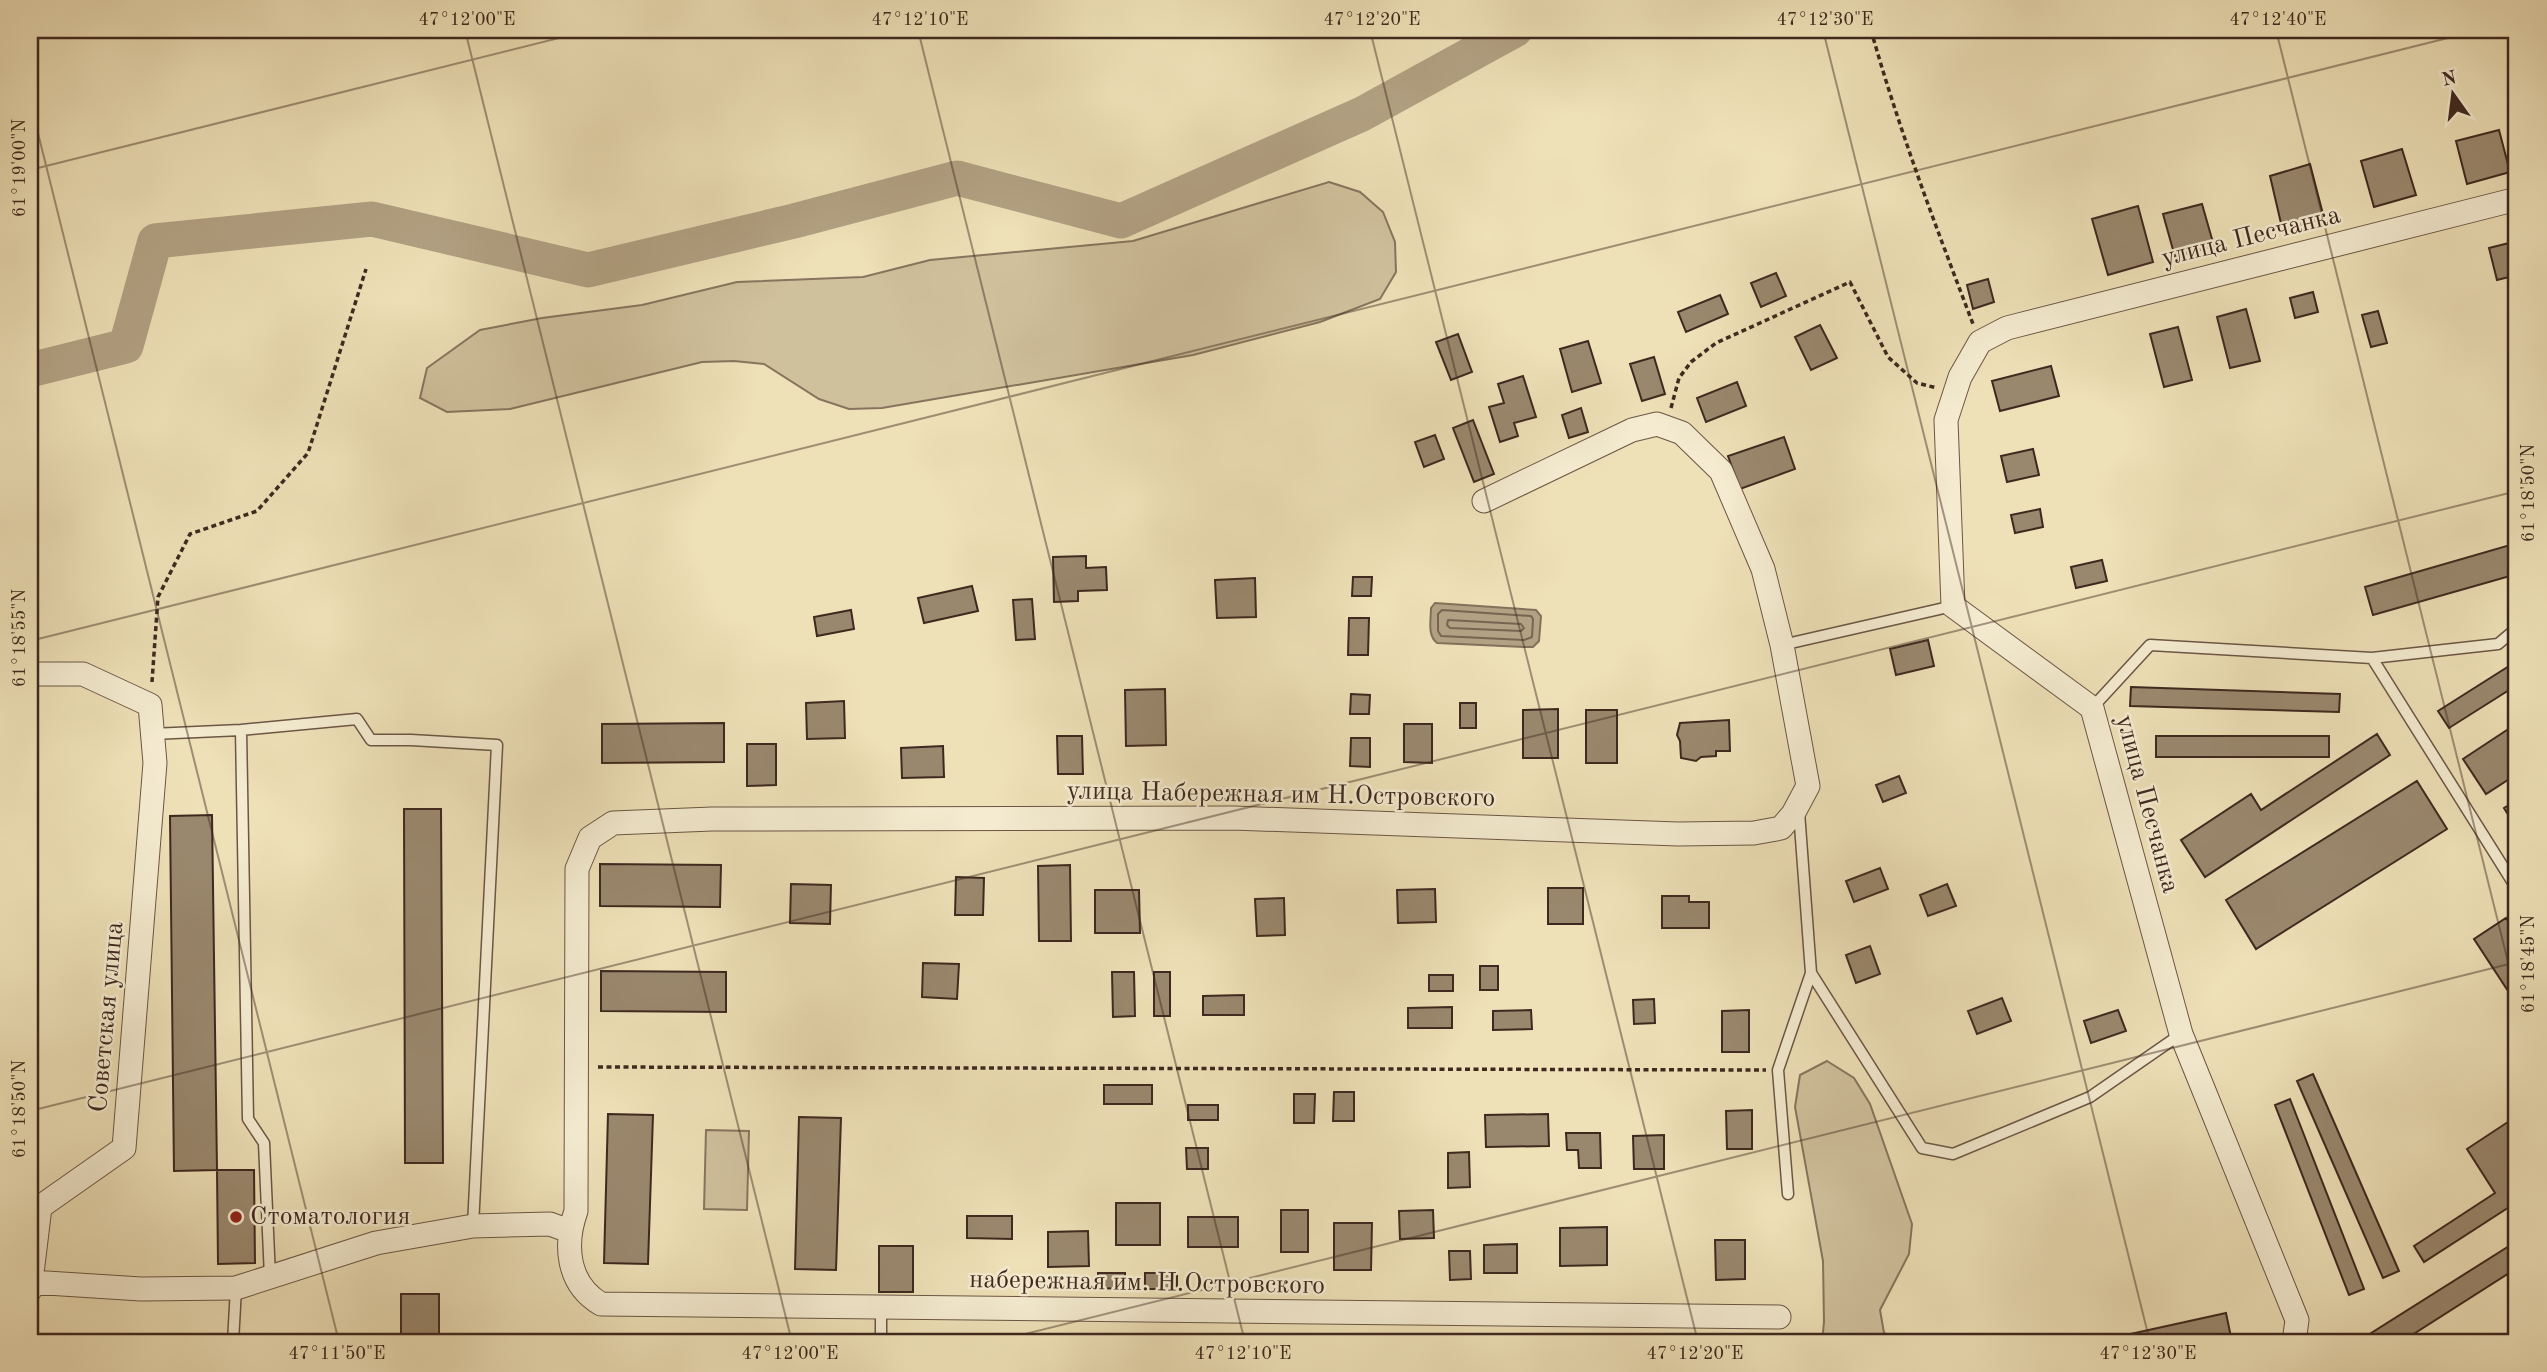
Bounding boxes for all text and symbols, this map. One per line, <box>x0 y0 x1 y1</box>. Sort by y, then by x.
text: 47°12'00"E <box>419 11 515 29</box>
text: 47°12'10"E <box>872 11 968 29</box>
text: 47°12'20"E <box>1324 11 1420 29</box>
text: 47°12'30"E <box>1777 11 1873 29</box>
text: 47°12'40"E <box>2230 11 2326 29</box>
north arrow <box>2418 60 2488 130</box>
text: N <box>2440 69 2459 91</box>
text: 61°19'00"N <box>11 119 29 217</box>
street label: улица Песчанка <box>2159 202 2343 272</box>
text: 61°18'50"N <box>2520 444 2538 542</box>
text: 61°18'55"N <box>11 589 29 687</box>
street label: улица Песчанка <box>2111 712 2183 896</box>
street label: улица Набережная им Н.Островского <box>1066 778 1496 812</box>
text: 61°18'45"N <box>2520 915 2538 1013</box>
street label: Советская улица <box>86 920 128 1114</box>
text: 61°18'50"N <box>11 1060 29 1158</box>
place label: Стоматология <box>250 1204 410 1230</box>
marker: Стоматология <box>228 1209 244 1225</box>
street label: набережная им. Н.Островского <box>969 1267 1325 1299</box>
text: 47°11'50"E <box>289 1345 385 1363</box>
text: 47°12'00"E <box>742 1345 838 1363</box>
text: 47°12'10"E <box>1195 1345 1291 1363</box>
text: 47°12'20"E <box>1647 1345 1743 1363</box>
text: 47°12'30"E <box>2100 1345 2196 1363</box>

